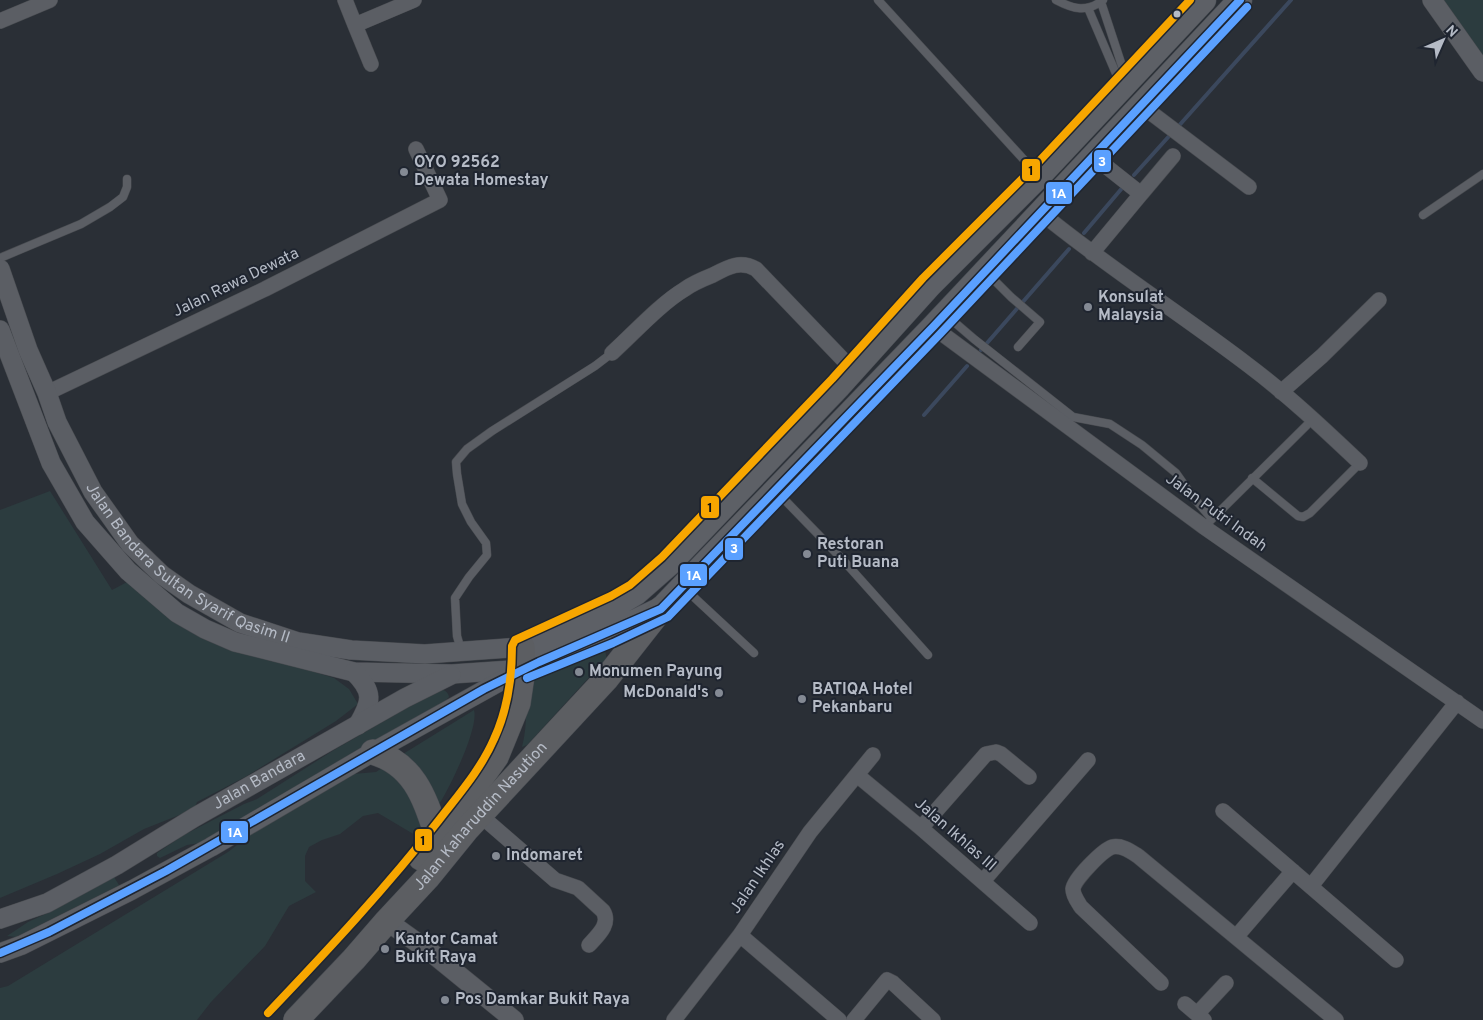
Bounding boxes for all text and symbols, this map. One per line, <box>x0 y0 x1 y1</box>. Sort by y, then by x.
unlabelled marker <box>1172 9 1182 19</box>
north arrow <box>1418 15 1468 65</box>
text: N <box>1442 22 1461 41</box>
line badge: 3 <box>1093 149 1112 173</box>
place label: OYO 92562 Dewata Homestay <box>414 153 549 191</box>
text: 3 <box>1098 154 1106 171</box>
line badge: 1 <box>1021 158 1041 182</box>
text: 1 <box>1028 163 1034 180</box>
marker: OYO 92562 Dewata Homestay <box>398 166 410 178</box>
line badge: 1A <box>1045 181 1073 205</box>
text: 1A <box>1051 186 1067 203</box>
street label: Jalan Rawa Dewata <box>170 244 302 322</box>
place label: Konsulat Malaysia <box>1098 288 1164 326</box>
marker: Konsulat Malaysia <box>1082 301 1094 313</box>
street label: Jalan Putri Indah <box>1161 469 1271 557</box>
street label: Jalan Bandara Sultan Syarif Qasim II <box>80 480 292 649</box>
line badge: 1 <box>700 495 720 519</box>
text: 1 <box>707 500 713 517</box>
place label: Restoran Puti Buana <box>817 535 899 573</box>
line badge: 3 <box>724 537 744 561</box>
text: 3 <box>730 541 738 558</box>
marker: Restoran Puti Buana <box>801 548 813 560</box>
line badge: 1A <box>679 563 708 587</box>
text: 1A <box>686 568 702 585</box>
place label: Monumen Payung <box>589 662 722 682</box>
marker: Monumen Payung <box>573 666 585 678</box>
place label: BATIQA Hotel Pekanbaru <box>812 680 913 718</box>
place label: McDonald's <box>623 683 709 703</box>
marker: McDonald's <box>713 687 725 699</box>
marker: BATIQA Hotel Pekanbaru <box>796 693 808 705</box>
street label: Jalan Kaharuddin Nasution <box>410 738 552 895</box>
street label: Jalan Bandara <box>210 746 309 815</box>
street label: Jalan Ikhlas III <box>910 794 1000 876</box>
line badge: 1A <box>220 820 249 844</box>
text: 1A <box>227 825 243 842</box>
line badge: 1 <box>414 828 433 852</box>
text: 1 <box>420 833 426 850</box>
street label: Jalan Ikhlas <box>726 836 790 918</box>
place label: Indomaret <box>506 846 583 866</box>
marker: Indomaret <box>490 850 502 862</box>
place label: Kantor Camat Bukit Raya <box>395 930 498 968</box>
marker: Kantor Camat Bukit Raya <box>379 943 391 955</box>
place label: Pos Damkar Bukit Raya <box>455 990 630 1010</box>
marker: Pos Damkar Bukit Raya <box>439 994 451 1006</box>

